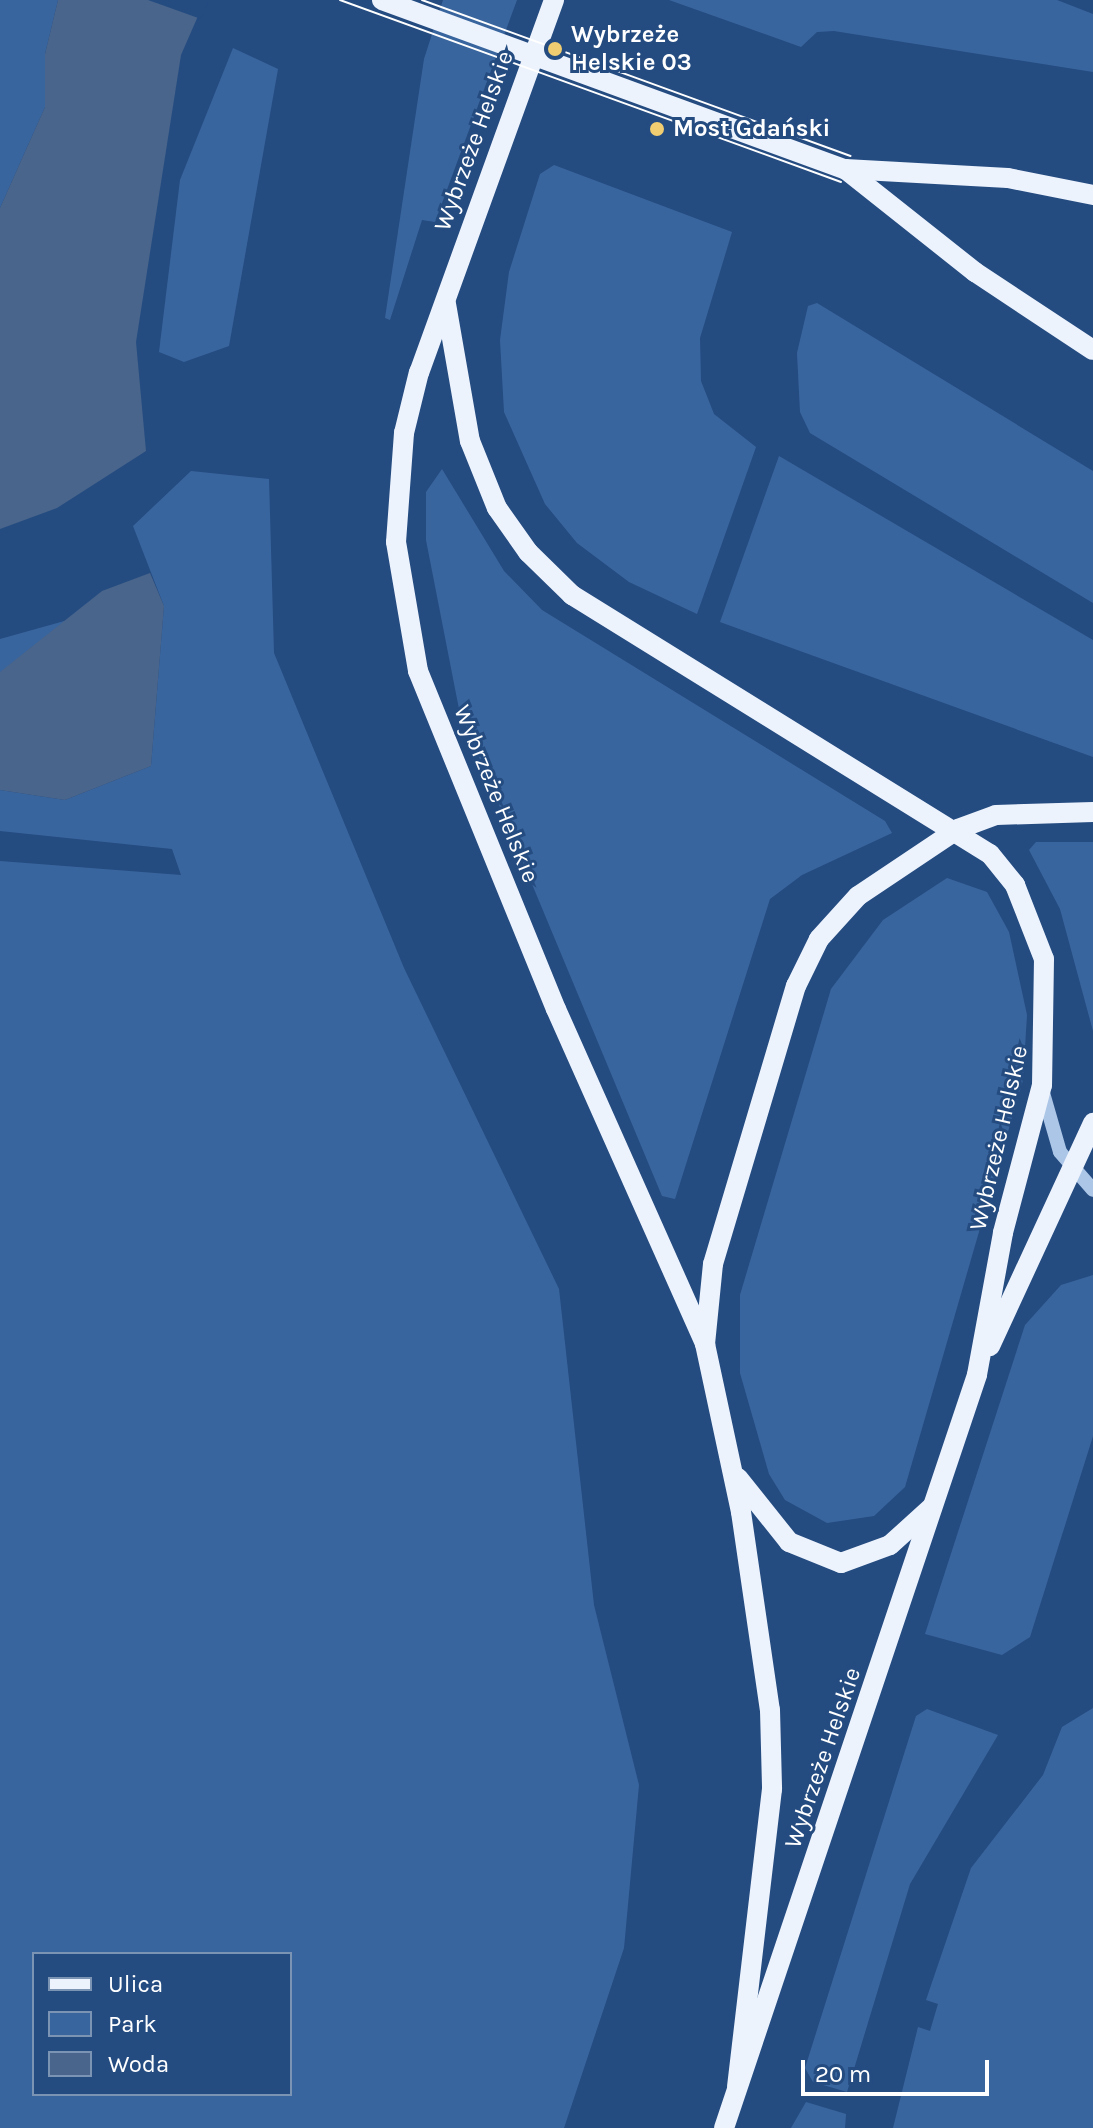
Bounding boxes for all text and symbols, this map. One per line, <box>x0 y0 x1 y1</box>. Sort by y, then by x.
place label: Wybrzeże Helskie 03 <box>571 21 692 77</box>
marker: Wybrzeże Helskie 03 <box>546 40 564 58</box>
street label: Wybrzeże Helskie <box>428 47 520 235</box>
place label: Most Gdański <box>673 115 830 143</box>
marker: Most Gdański <box>648 120 666 138</box>
street label: Wybrzeże Helskie <box>447 701 545 887</box>
street label: Wybrzeże Helskie <box>964 1043 1034 1233</box>
street label: Wybrzeże Helskie <box>779 1664 867 1852</box>
legend <box>32 1952 292 2096</box>
text: Ulica <box>108 1970 163 1998</box>
text: Park <box>108 2010 157 2038</box>
scale bar <box>805 2044 993 2094</box>
text: Woda <box>108 2050 169 2078</box>
text: 20 m <box>815 2060 871 2088</box>

